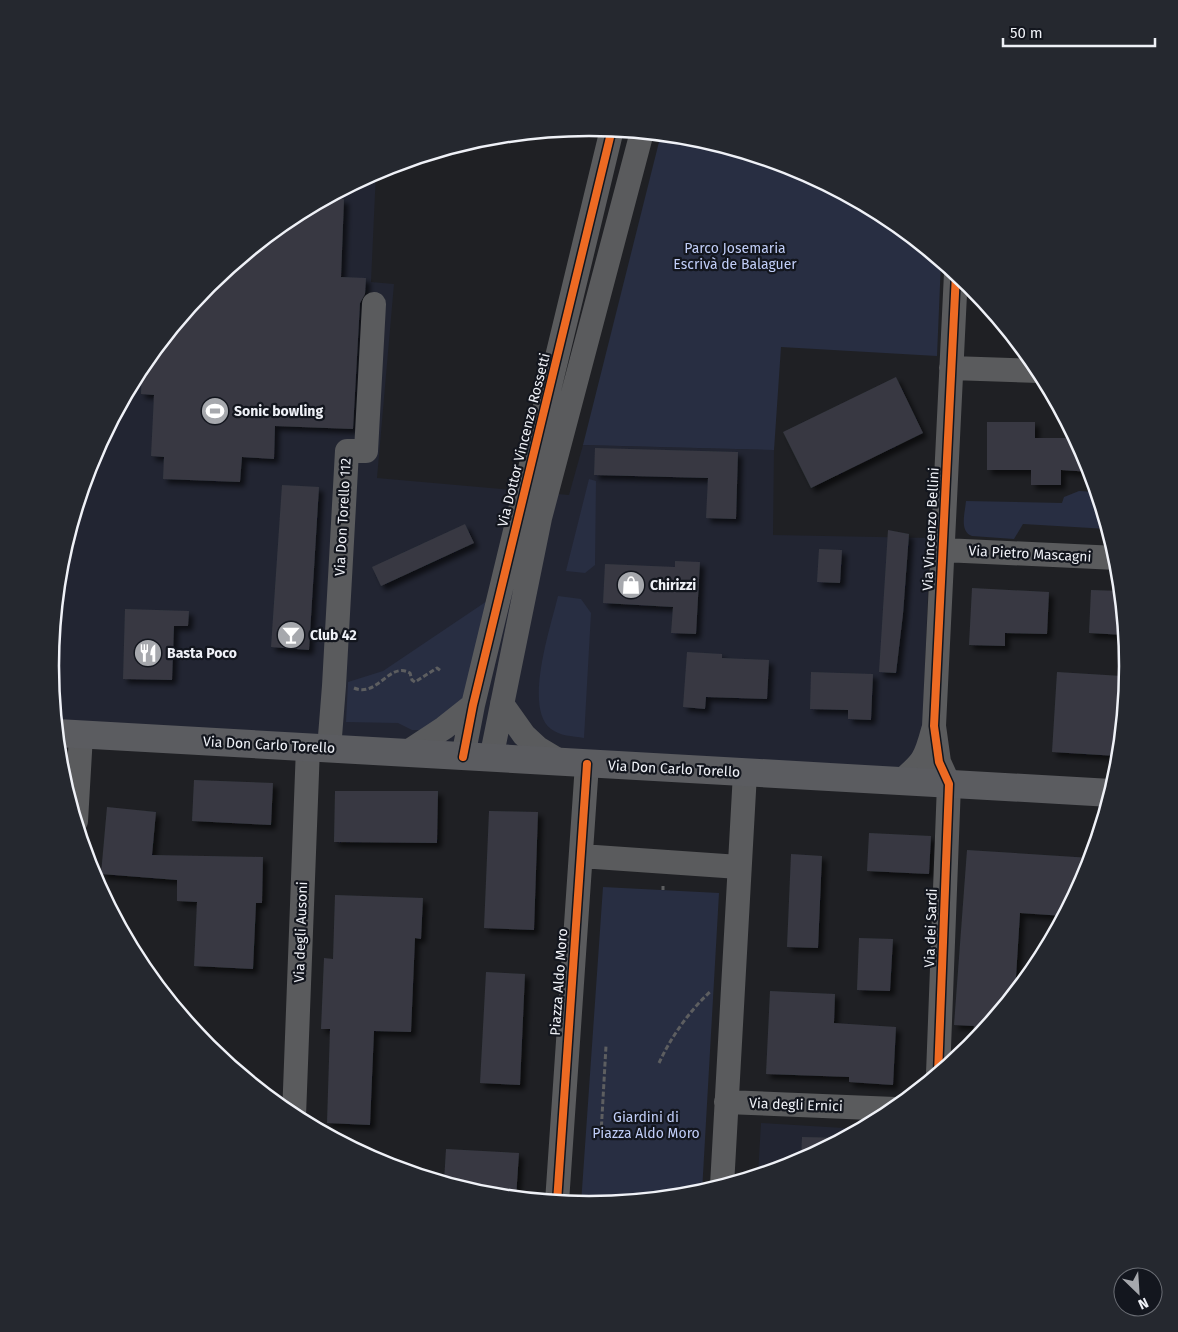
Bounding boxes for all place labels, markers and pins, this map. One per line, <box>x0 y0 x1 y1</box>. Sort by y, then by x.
sports icon: Sonic bowling <box>200 396 230 426</box>
place label: Sonic bowling <box>234 403 323 420</box>
shop icon: Chirizzi <box>616 570 646 600</box>
place label: Chirizzi <box>650 577 696 594</box>
bar icon: Club 42 <box>276 620 306 650</box>
place label: Club 42 <box>310 627 357 644</box>
restaurant icon: Basta Poco <box>133 638 163 668</box>
place label: Basta Poco <box>167 645 237 662</box>

